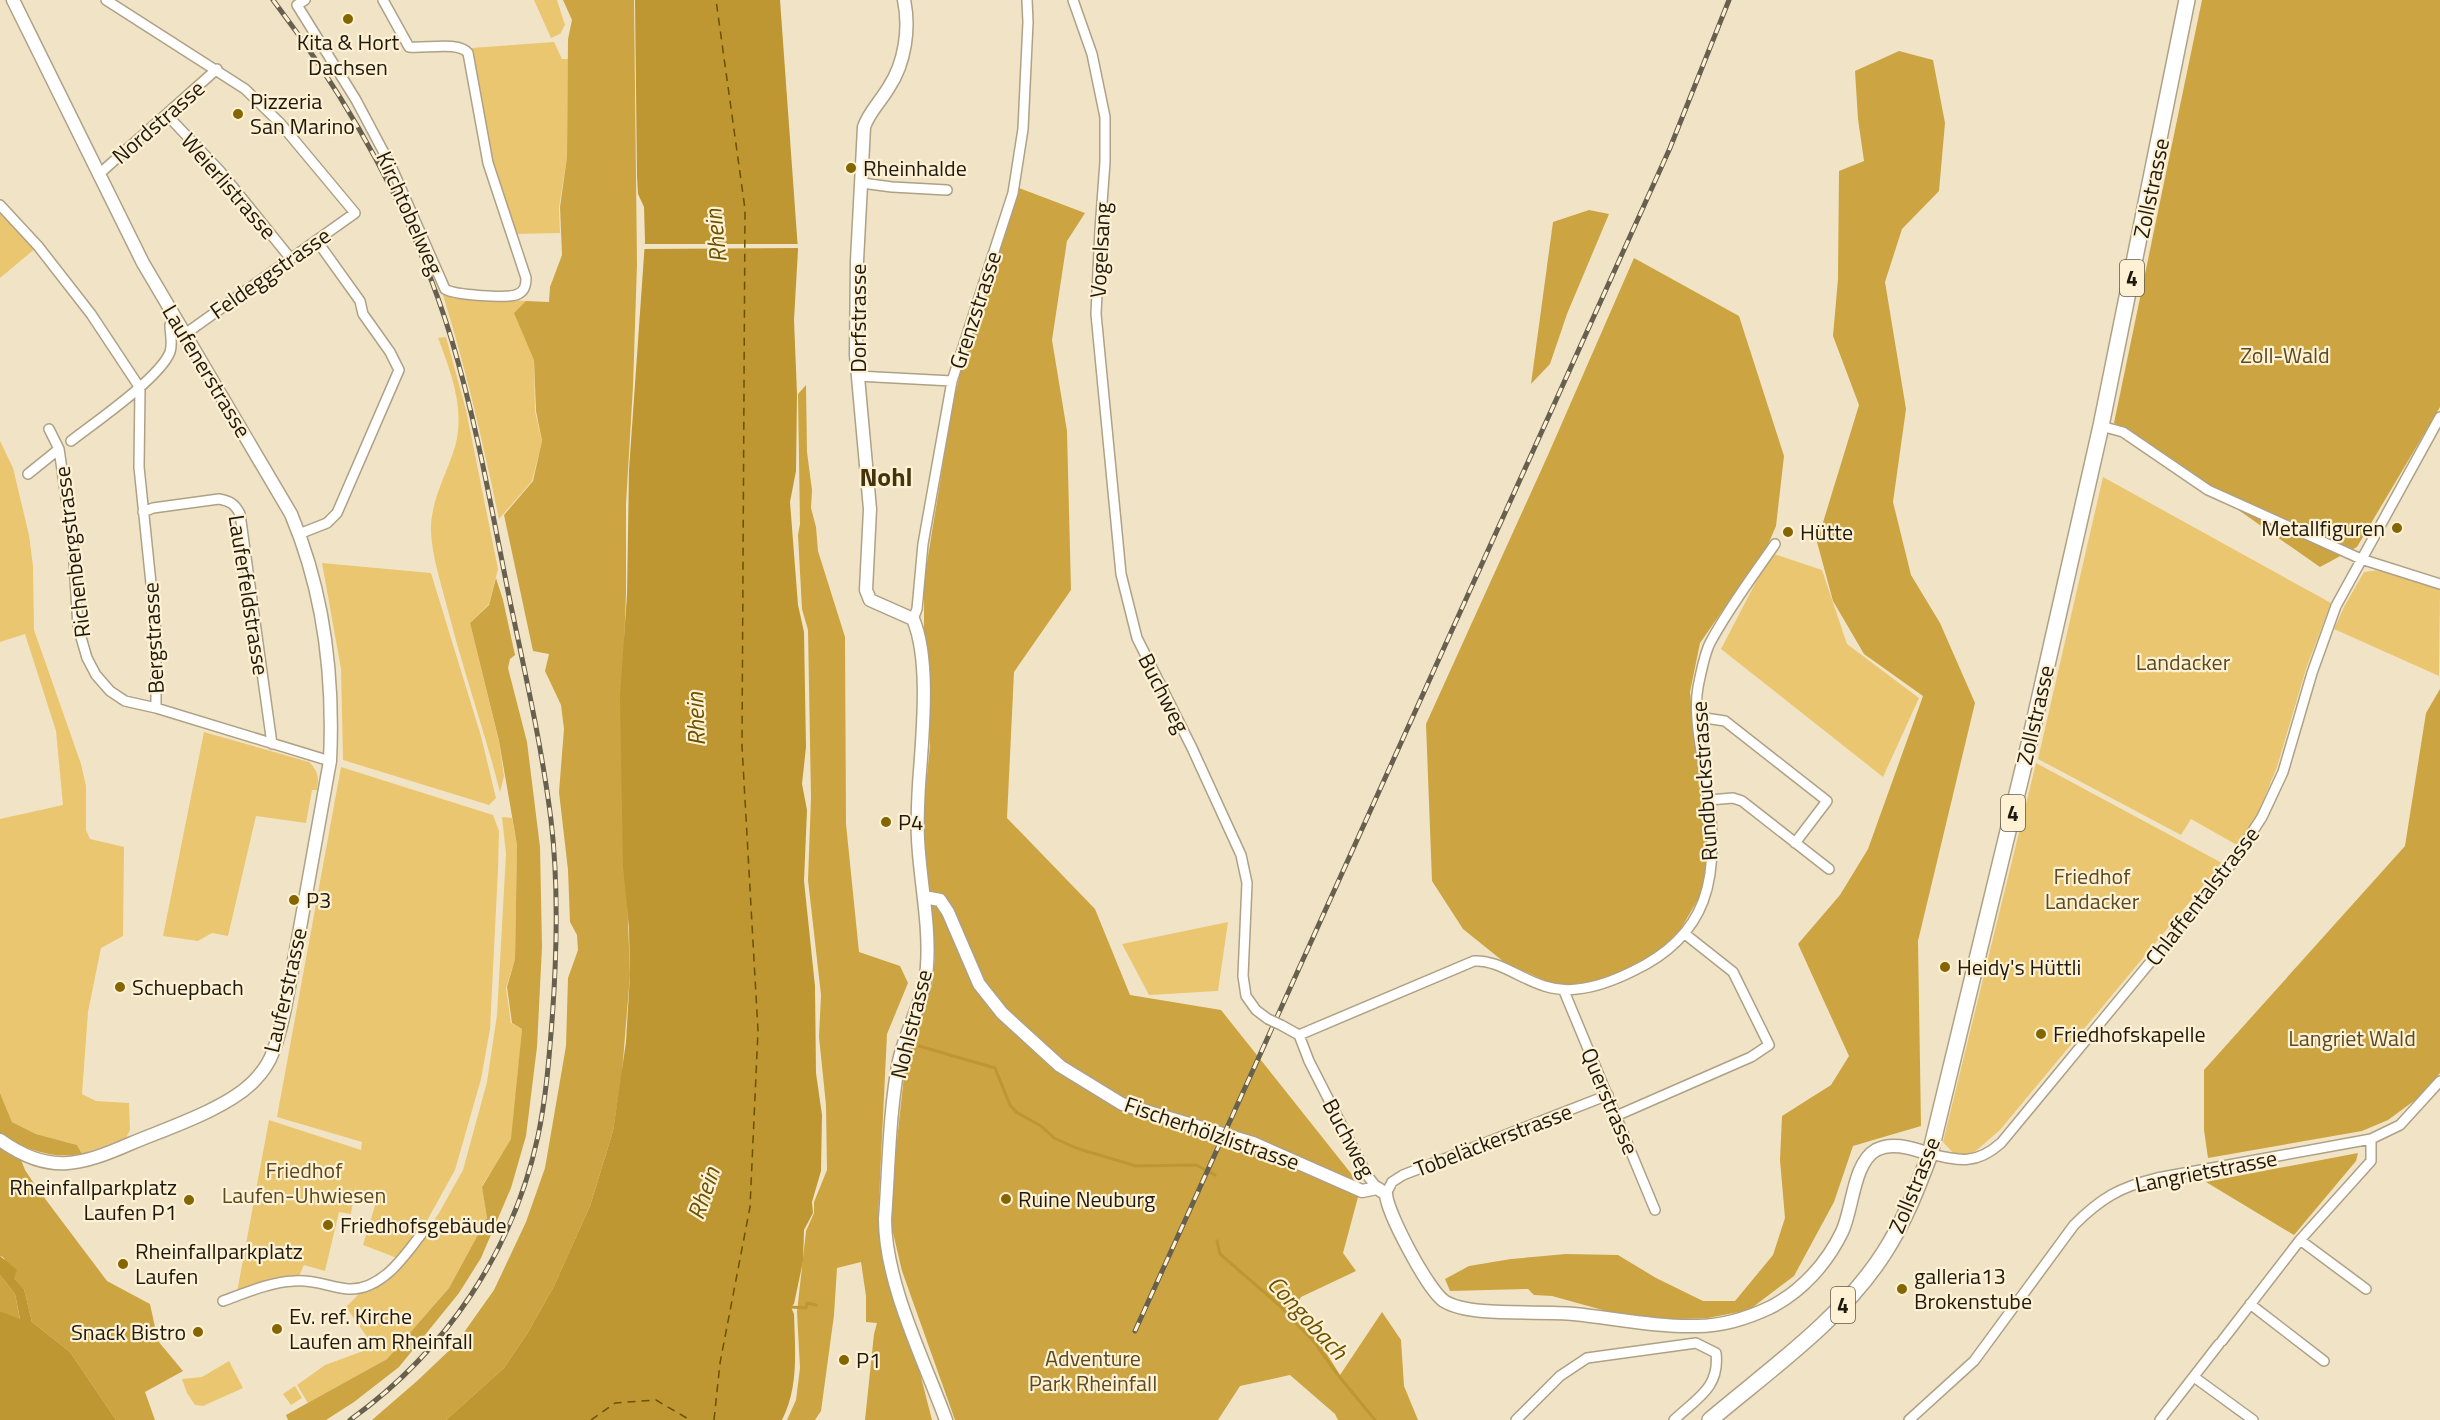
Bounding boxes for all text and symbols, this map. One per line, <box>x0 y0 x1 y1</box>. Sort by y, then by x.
marker: Kita & Hort Dachsen <box>341 12 355 26</box>
place label: Kita & Hort Dachsen <box>297 25 400 84</box>
street label: Nordstrasse <box>104 72 212 172</box>
place label: Pizzeria San Marino <box>250 84 355 143</box>
marker: Pizzeria San Marino <box>231 107 245 121</box>
street label: Weierlistrasse <box>173 125 285 247</box>
street label: Zollstrasse <box>2124 135 2178 241</box>
street label: Kirchtobelweg <box>368 146 452 280</box>
place label: Rheinhalde <box>863 151 967 185</box>
marker: Rheinhalde <box>844 161 858 175</box>
street label: Vogelsang <box>1081 201 1119 299</box>
water label: Rhein <box>694 206 736 264</box>
street label: Feldeggstrasse <box>203 219 337 327</box>
street label: Grenzstrasse <box>940 247 1010 373</box>
road number: 4 <box>2120 260 2144 296</box>
street label: Dorfstrasse <box>841 264 875 372</box>
street label: Laufenerstrasse <box>154 298 260 444</box>
park label: Zoll-Wald <box>2240 338 2330 372</box>
district label: Nohl <box>859 457 913 496</box>
street label: Richenbergstrasse <box>45 464 99 640</box>
place label: Metallfiguren <box>2261 511 2385 545</box>
street label: Lauferfeldstrasse <box>220 512 278 678</box>
place label: Hütte <box>1800 515 1853 549</box>
marker: Metallfiguren <box>2390 521 2404 535</box>
marker: Hütte <box>1781 525 1795 539</box>
street label: Bergstrasse <box>133 581 173 695</box>
park label: Landacker <box>2136 645 2231 679</box>
street label: Buchweg <box>1129 647 1199 739</box>
street label: Zollstrasse <box>2007 662 2063 768</box>
water label: Rhein <box>676 691 714 746</box>
street label: Rundbuckstrasse <box>1681 700 1727 862</box>
road number: 4 <box>2001 795 2025 831</box>
place label: P4 <box>898 805 923 839</box>
marker: P4 <box>879 815 893 829</box>
street label: Chlaffentalstrasse <box>2137 819 2267 973</box>
park label: Friedhof Landacker <box>2045 859 2140 918</box>
place label: P3 <box>306 883 331 917</box>
marker: P3 <box>287 893 301 907</box>
street label: Lauferstrasse <box>254 924 316 1056</box>
place label: Heidy's Hüttli <box>1957 950 2081 984</box>
marker: Heidy's Hüttli <box>1938 960 1952 974</box>
street label: Nohlstrasse <box>881 966 941 1082</box>
place label: Schuepbach <box>132 970 244 1004</box>
marker: Schuepbach <box>113 980 127 994</box>
place label: Friedhofskapelle <box>2053 1017 2206 1051</box>
park label: Langriet Wald <box>2288 1021 2416 1055</box>
marker: Friedhofskapelle <box>2034 1027 2048 1041</box>
street label: Querstrasse <box>1572 1042 1648 1160</box>
street label: Fischerhölzlistrasse <box>1120 1087 1304 1179</box>
street label: Buchweg <box>1314 1092 1384 1184</box>
street label: Tobeläckerstrasse <box>1409 1094 1577 1186</box>
street label: Zollstrasse <box>1879 1132 1949 1238</box>
street label: Langrietstrasse <box>2132 1141 2280 1201</box>
park label: Friedhof Laufen-Uhwiesen <box>222 1153 386 1212</box>
water label: Rhein <box>677 1161 729 1224</box>
place label: Rheinfallparkplatz Laufen P1 <box>9 1170 177 1229</box>
place label: Ruine Neuburg <box>1018 1182 1155 1216</box>
marker: Ruine Neuburg <box>999 1192 1013 1206</box>
marker: Rheinfallparkplatz Laufen P1 <box>182 1193 196 1207</box>
place label: Friedhofsgebäude <box>340 1208 507 1242</box>
marker: Friedhofsgebäude <box>321 1218 335 1232</box>
place label: Rheinfallparkplatz Laufen <box>135 1234 303 1293</box>
marker: Rheinfallparkplatz Laufen <box>116 1257 130 1271</box>
place label: galleria13 Brokenstube <box>1914 1259 2032 1318</box>
water label: Congobach <box>1259 1267 1357 1368</box>
marker: galleria13 Brokenstube <box>1895 1282 1909 1296</box>
road number: 4 <box>1831 1287 1855 1323</box>
place label: Ev. ref. Kirche Laufen am Rheinfall <box>289 1299 473 1358</box>
place label: Snack Bistro <box>71 1315 186 1349</box>
marker: Ev. ref. Kirche Laufen am Rheinfall <box>270 1322 284 1336</box>
marker: Snack Bistro <box>191 1325 205 1339</box>
park label: Adventure Park Rheinfall <box>1029 1341 1157 1400</box>
place label: P1 <box>856 1343 881 1377</box>
marker: P1 <box>837 1353 851 1367</box>

